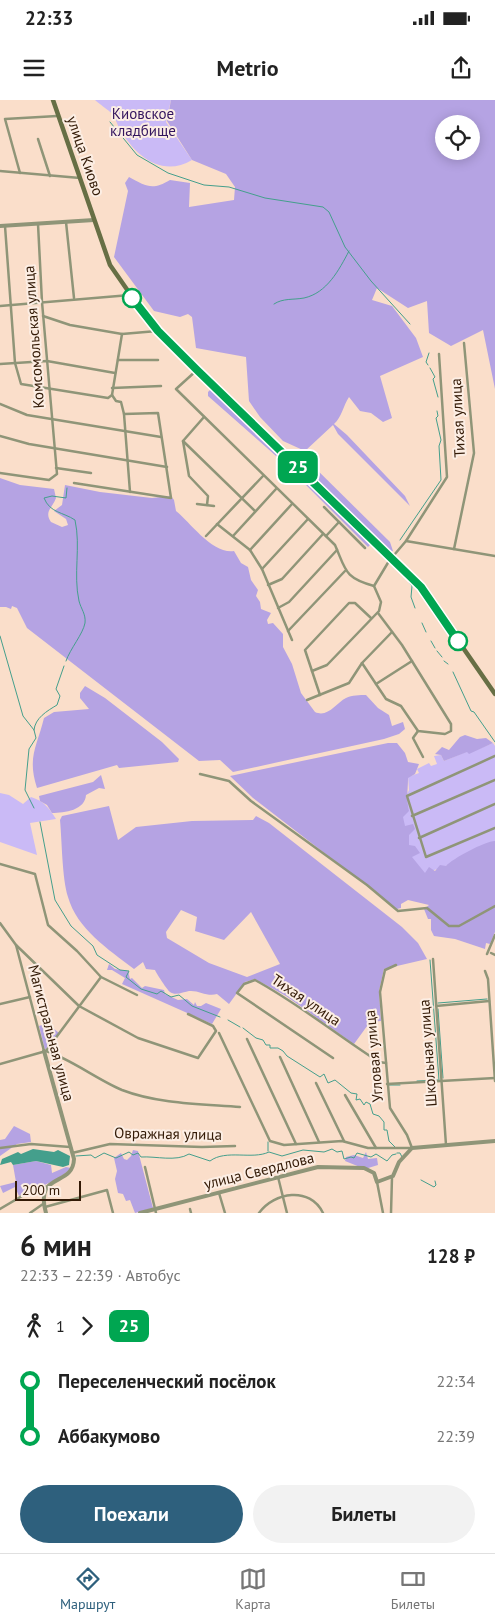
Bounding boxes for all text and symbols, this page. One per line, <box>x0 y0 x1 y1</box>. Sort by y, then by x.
text: 22:33 <box>25 6 73 30</box>
icon: menu <box>20 54 48 82</box>
text: Metrio <box>217 54 278 82</box>
icon: share <box>447 54 475 82</box>
park label: Киовское кладбище <box>110 104 176 140</box>
street label: улица Киово <box>63 113 108 198</box>
map controls <box>435 115 480 160</box>
button: locate <box>435 115 480 160</box>
street label: Комсомольская улица <box>19 265 48 409</box>
unlabelled marker <box>122 288 142 308</box>
street label: Тихая улица <box>446 378 469 458</box>
line badge: 25 <box>276 451 320 483</box>
text: 25 <box>288 455 308 478</box>
unlabelled marker <box>448 631 468 651</box>
street label: Магистральная улица <box>24 963 79 1103</box>
street label: Тихая улица <box>268 970 344 1030</box>
street label: Школьная улица <box>414 999 441 1107</box>
street label: Угловая улица <box>360 1009 387 1103</box>
street label: Овражная улица <box>114 1123 222 1144</box>
street label: улица Свердлова <box>202 1148 316 1193</box>
scale bar <box>15 1178 81 1201</box>
text: 200 m <box>22 1181 60 1199</box>
text: 6 мин <box>20 1227 92 1264</box>
text: 128 ₽ <box>427 1244 475 1268</box>
text: 22:33 – 22:39 · Автобус <box>20 1265 181 1285</box>
icon: walk <box>20 1312 48 1340</box>
icon: forward <box>73 1312 101 1340</box>
text: 25 <box>119 1314 139 1337</box>
text: 1 <box>56 1316 65 1336</box>
text: Переселенческий посёлок <box>58 1369 276 1393</box>
text: 22:34 <box>437 1371 475 1391</box>
text: Аббакумово <box>58 1424 160 1448</box>
text: 22:39 <box>437 1426 475 1446</box>
button: Поехали <box>20 1485 243 1543</box>
button: Билеты <box>253 1485 475 1543</box>
tab: Маршрут <box>60 1565 115 1613</box>
tab: Карта <box>235 1565 271 1613</box>
tab: Билеты <box>391 1565 435 1613</box>

